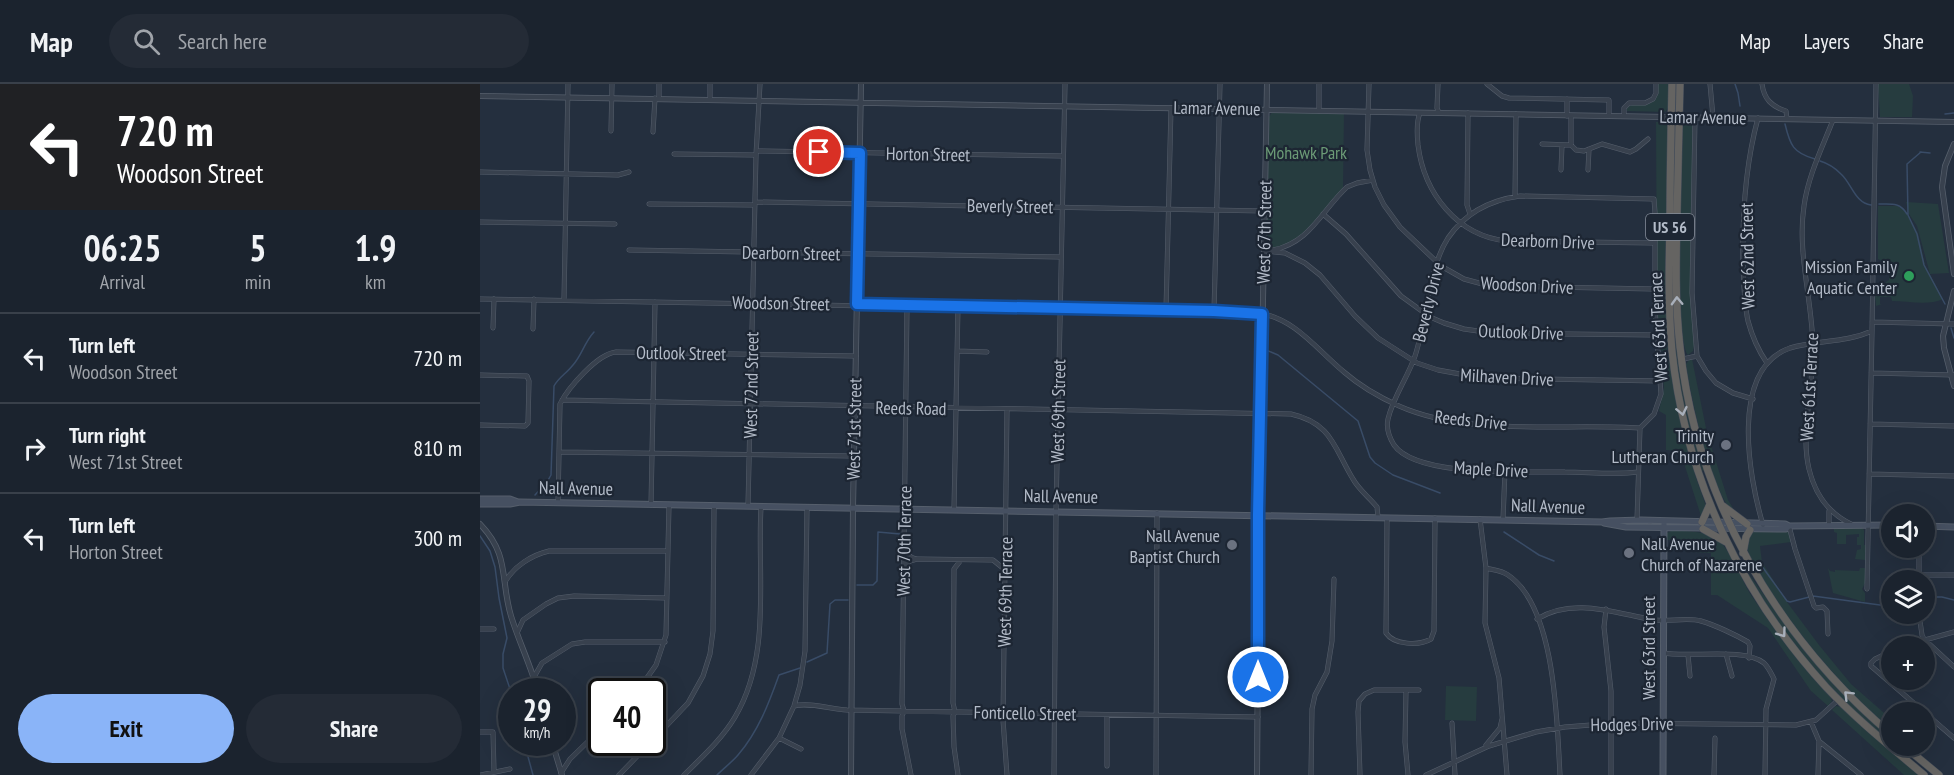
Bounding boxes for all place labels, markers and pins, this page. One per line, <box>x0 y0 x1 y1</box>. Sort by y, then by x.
pin <box>793 126 844 177</box>
place label: Mission Family Aquatic Center <box>1805 255 1897 299</box>
marker: Mission Family Aquatic Center <box>1902 269 1916 283</box>
place label: Trinity Lutheran Church <box>1612 424 1714 468</box>
marker: Trinity Lutheran Church <box>1719 438 1733 452</box>
place label: Nall Avenue Baptist Church <box>1130 524 1220 568</box>
place label: Nall Avenue Church of Nazarene <box>1641 532 1762 576</box>
marker: Nall Avenue Baptist Church <box>1225 538 1239 552</box>
marker: Nall Avenue Church of Nazarene <box>1622 546 1636 560</box>

